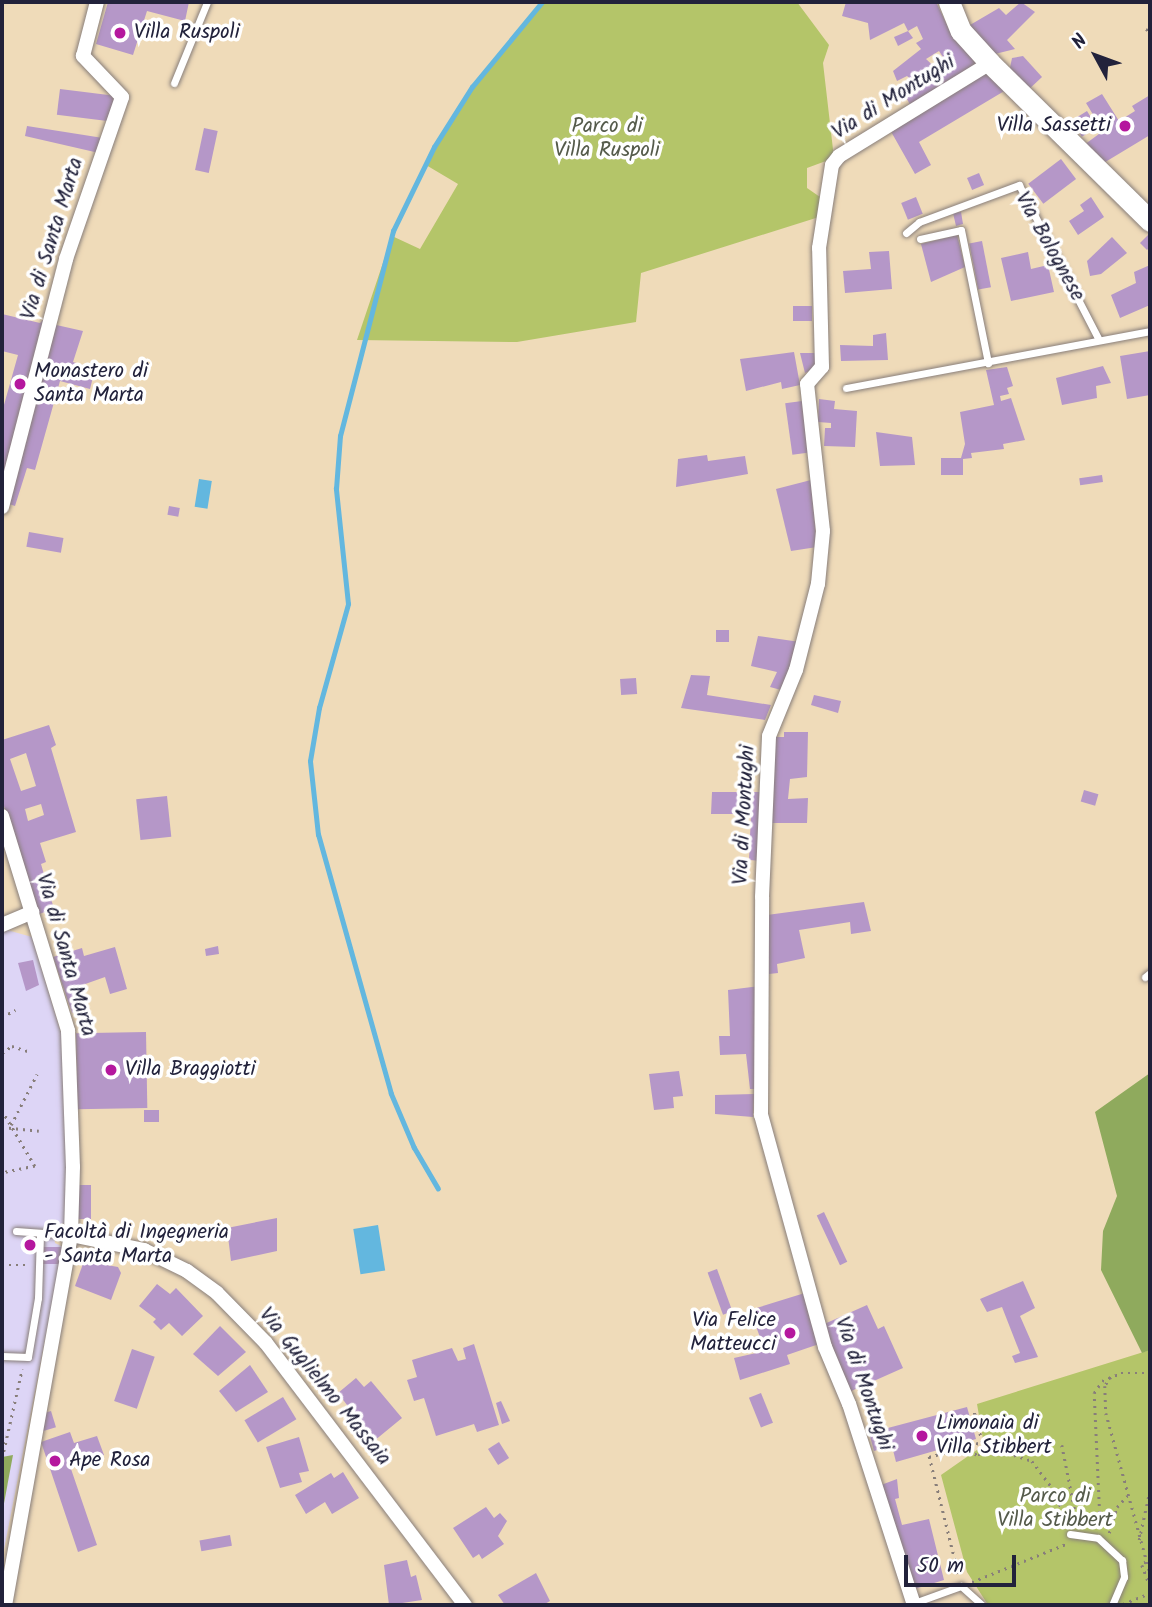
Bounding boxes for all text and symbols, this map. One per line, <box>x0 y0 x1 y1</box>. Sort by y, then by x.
place label: Villa Ruspoli <box>134 20 240 46</box>
north arrow <box>1061 21 1131 91</box>
marker: Villa Ruspoli <box>112 25 128 41</box>
text: N <box>1065 28 1095 57</box>
street label: Via di Montughi <box>828 50 960 146</box>
place label: Villa Sassetti <box>997 113 1111 139</box>
park label: Parco di Villa Ruspoli <box>554 114 660 164</box>
marker: Villa Sassetti <box>1117 118 1133 134</box>
street label: Via di Santa Marta <box>16 155 90 323</box>
street label: Via Bolognese <box>1009 188 1089 306</box>
place label: Monastero di Santa Marta <box>34 359 148 409</box>
marker: Monastero di Santa Marta <box>12 376 28 392</box>
street label: Via di Montughi <box>729 744 761 886</box>
street label: Via di Santa Marta <box>30 871 100 1039</box>
place label: Villa Braggiotti <box>125 1057 256 1083</box>
marker: Villa Braggiotti <box>103 1062 119 1078</box>
place label: Facoltà di Ingegneria - Santa Marta <box>44 1220 229 1270</box>
marker: Facoltà di Ingegneria - Santa Marta <box>22 1237 38 1253</box>
street label: Via Guglielmo Massaia <box>253 1303 395 1471</box>
place label: Via Felice Matteucci <box>690 1308 776 1358</box>
street label: Via di Montughi <box>828 1314 898 1454</box>
marker: Via Felice Matteucci <box>782 1325 798 1341</box>
place label: Limonaia di Villa Stibbert <box>936 1411 1052 1461</box>
marker: Limonaia di Villa Stibbert <box>914 1428 930 1444</box>
place label: Ape Rosa <box>69 1448 150 1474</box>
marker: Ape Rosa <box>47 1453 63 1469</box>
park label: Parco di Villa Stibbert <box>997 1484 1113 1534</box>
scale bar <box>907 1540 1019 1584</box>
text: 50 m <box>917 1550 964 1583</box>

